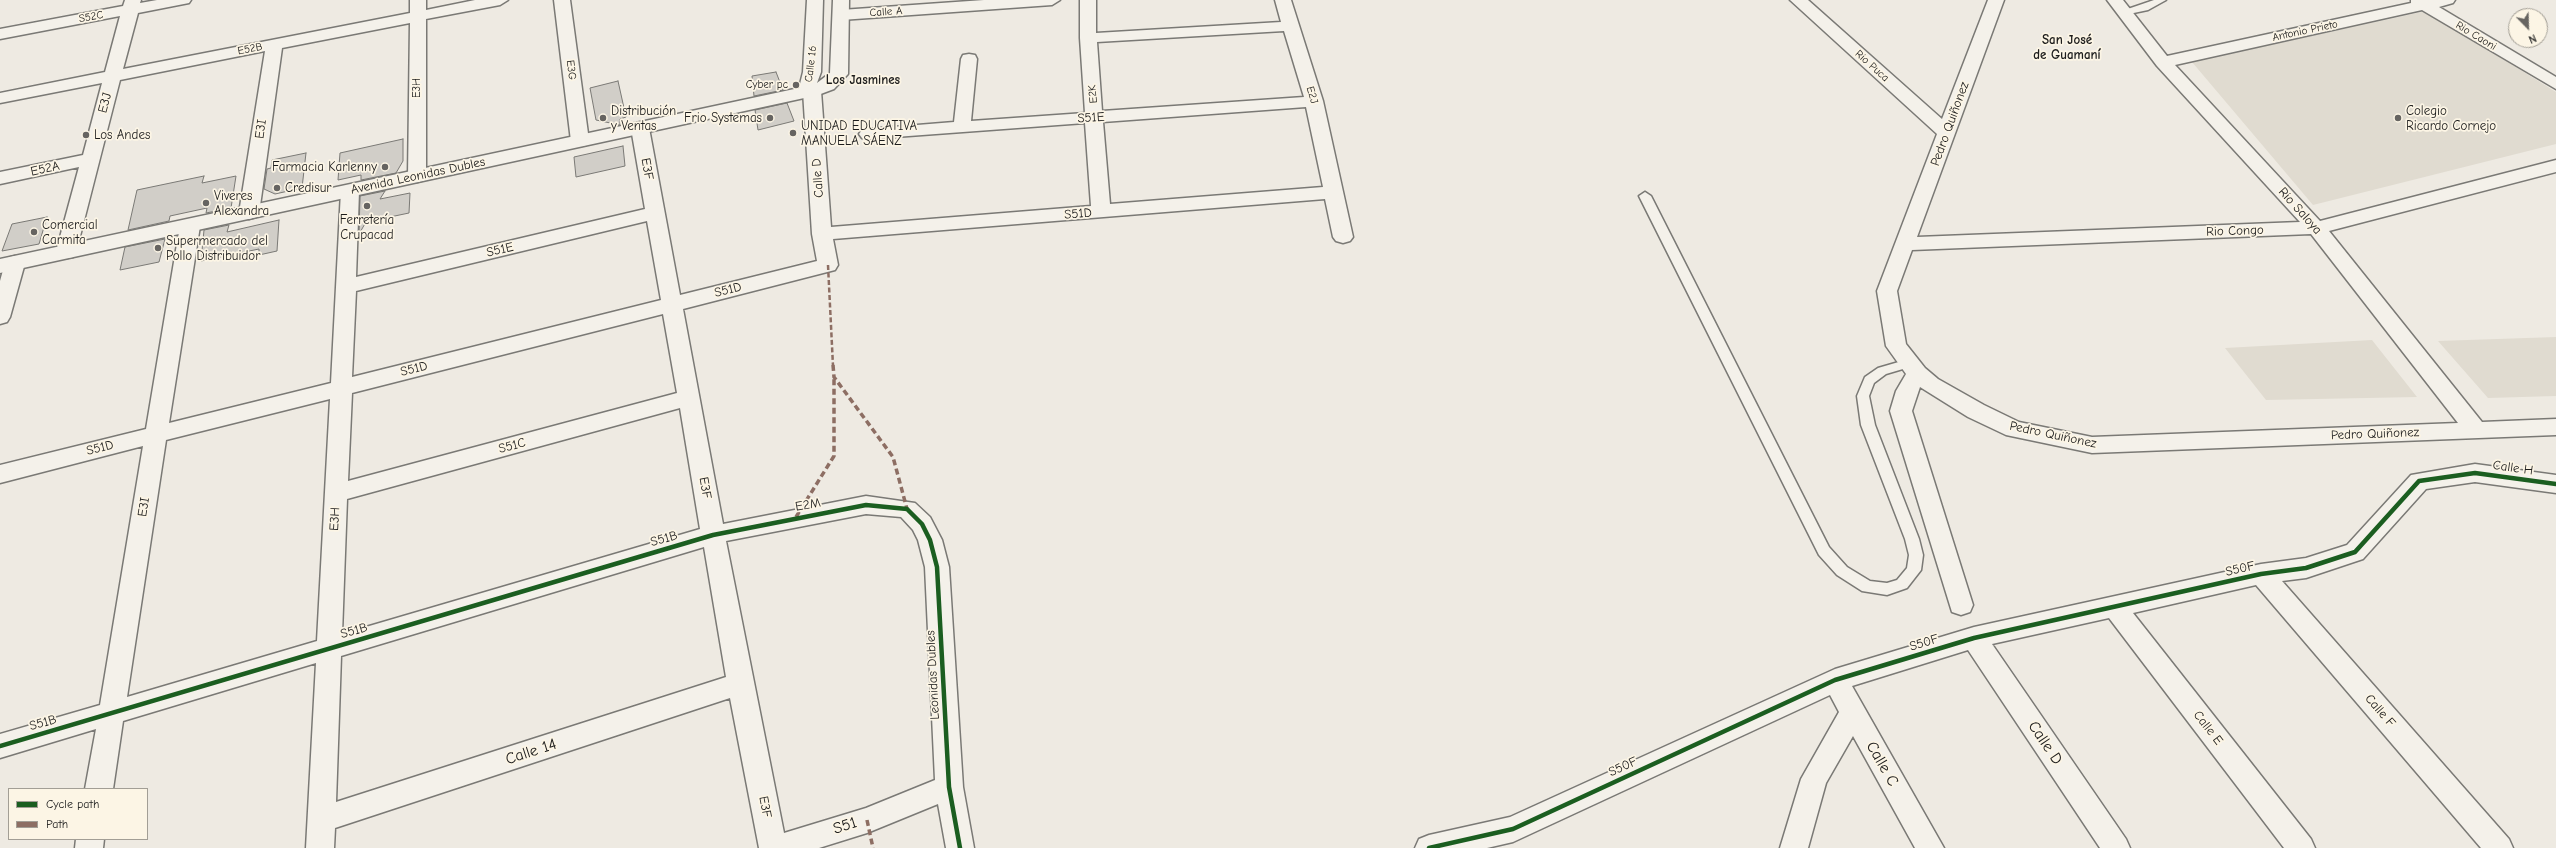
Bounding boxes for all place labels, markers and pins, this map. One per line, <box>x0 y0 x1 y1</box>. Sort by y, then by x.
place label: Cyber pc <box>746 78 788 92</box>
marker: Cyber pc <box>791 80 801 90</box>
place label: Distribución y Ventas <box>611 103 676 134</box>
place label: Colegio Ricardo Cornejo <box>2406 103 2496 134</box>
place label: Frio Systemas <box>684 110 762 126</box>
marker: Distribución y Ventas <box>598 113 608 123</box>
marker: Frio Systemas <box>765 113 775 123</box>
marker: Colegio Ricardo Cornejo <box>2393 113 2403 123</box>
place label: UNIDAD EDUCATIVA MANUELA SÁENZ <box>801 118 917 149</box>
place label: Los Andes <box>94 127 150 143</box>
marker: UNIDAD EDUCATIVA MANUELA SÁENZ <box>788 128 798 138</box>
marker: Los Andes <box>81 130 91 140</box>
place label: Farmacia Karlenny <box>272 159 377 175</box>
marker: Farmacia Karlenny <box>380 162 390 172</box>
place label: Credisur <box>285 180 331 196</box>
marker: Credisur <box>272 183 282 193</box>
place label: Viveres Alexandra <box>214 188 269 219</box>
marker: Viveres Alexandra <box>201 198 211 208</box>
marker: Ferretería Crupacad <box>362 201 372 211</box>
place label: Ferretería Crupacad <box>340 212 394 243</box>
place label: Comercial Carmita <box>42 217 98 248</box>
marker: Comercial Carmita <box>29 227 39 237</box>
place label: Supermercado del Pollo Distribuidor <box>166 233 268 264</box>
marker: Supermercado del Pollo Distribuidor <box>153 243 163 253</box>

